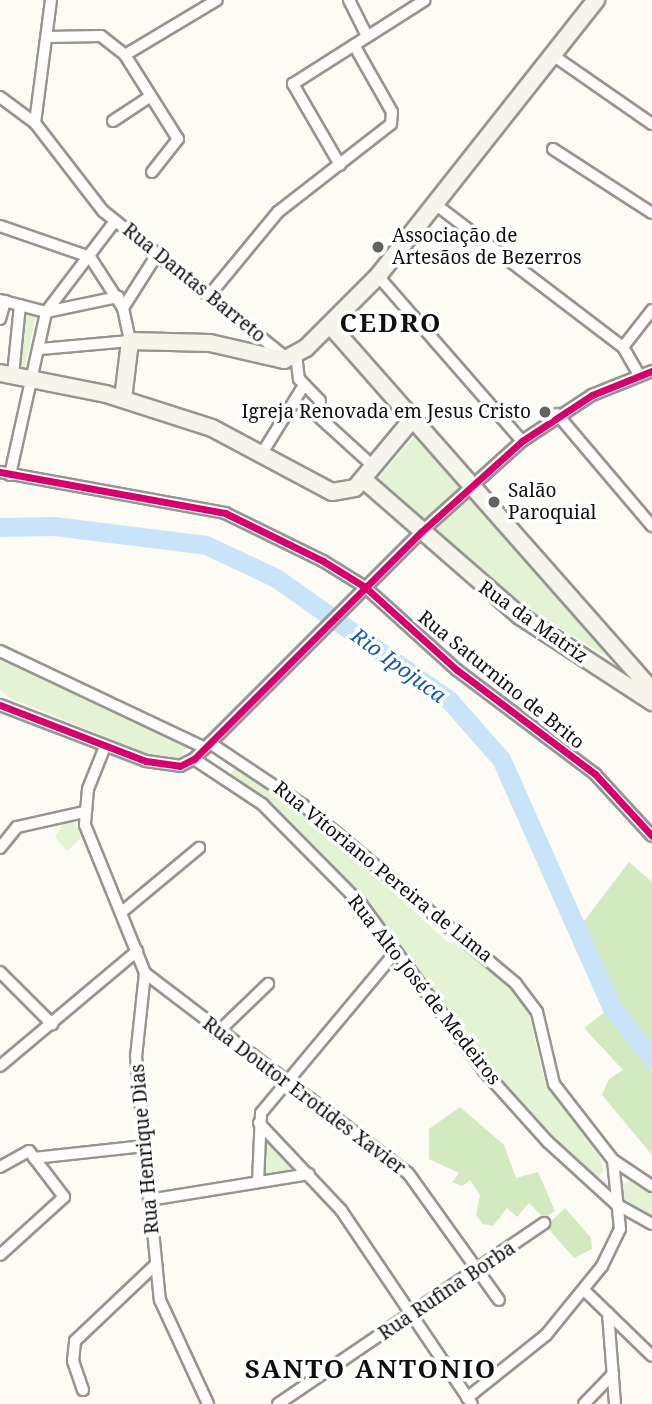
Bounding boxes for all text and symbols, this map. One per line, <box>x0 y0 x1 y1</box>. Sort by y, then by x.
street label: Rua Dantas Barreto <box>118 219 270 347</box>
place label: Associação de Artesãos de Bezerros <box>392 225 582 269</box>
marker: Associação de Artesãos de Bezerros <box>370 239 386 255</box>
district label: CEDRO <box>340 307 442 339</box>
place label: Igreja Renovada em Jesus Cristo <box>241 401 531 423</box>
marker: Igreja Renovada em Jesus Cristo <box>537 404 553 420</box>
place label: Salão Paroquial <box>508 480 596 524</box>
marker: Salão Paroquial <box>486 494 502 510</box>
street label: Rua da Matriz <box>474 576 592 668</box>
street label: Rua Saturnino de Brito <box>413 606 589 754</box>
water label: Rio Ipojuca <box>347 622 451 708</box>
street label: Rua Vitoriano Pereira de Lima <box>269 777 497 967</box>
street label: Rua Alto José de Medeiros <box>343 891 505 1089</box>
street label: Rua Doutor Erotides Xavier <box>198 1012 410 1180</box>
street label: Rua Henrique Dias <box>126 1063 164 1235</box>
street label: Rua Rufina Borba <box>374 1237 520 1345</box>
district label: SANTO ANTONIO <box>246 1353 496 1385</box>

